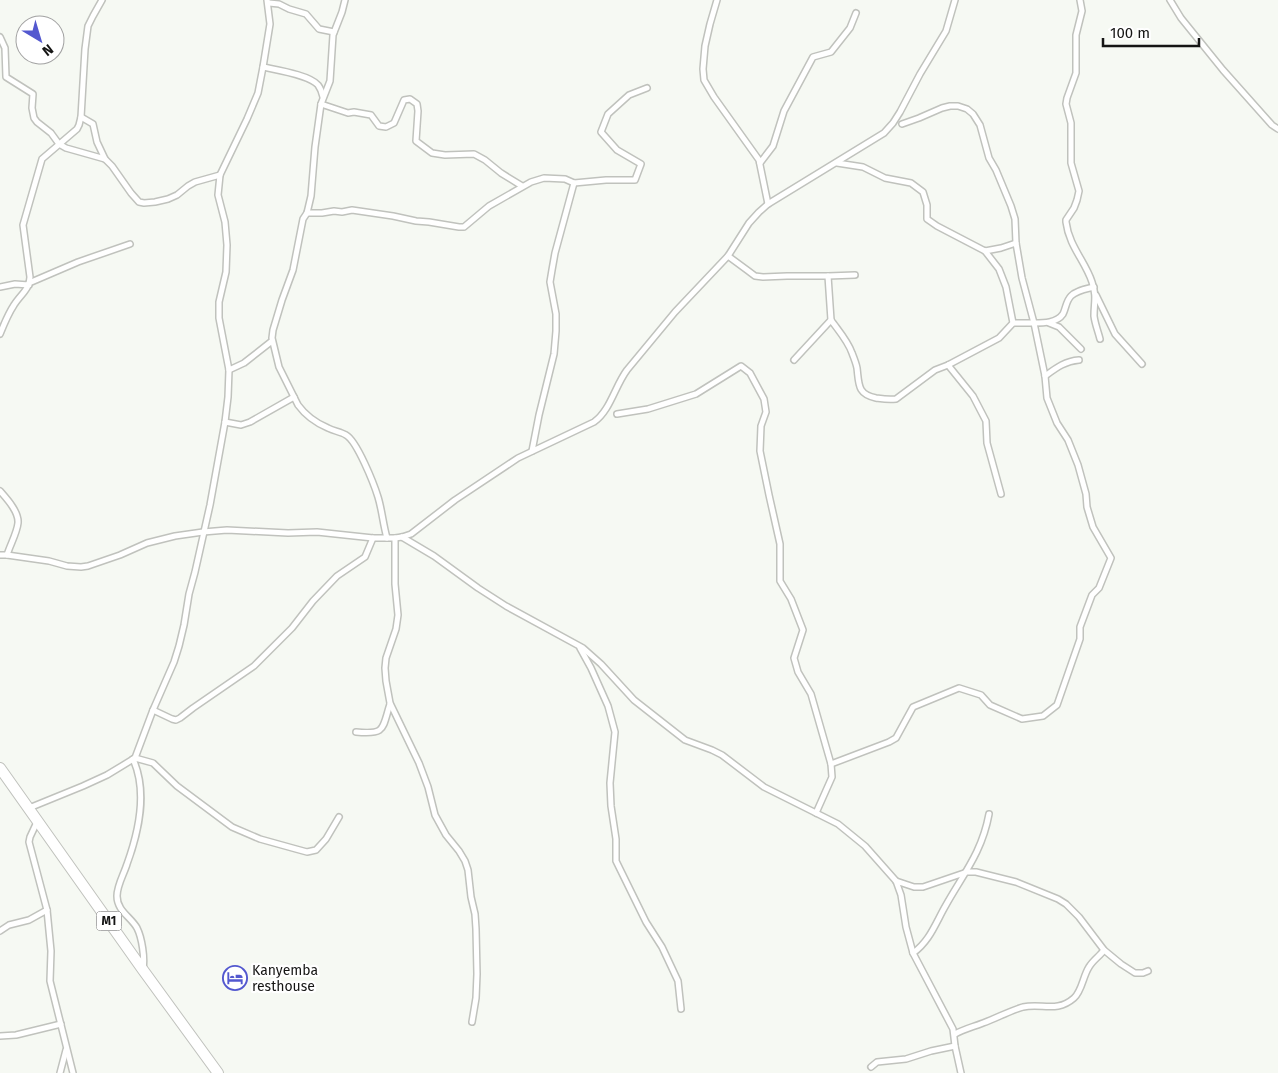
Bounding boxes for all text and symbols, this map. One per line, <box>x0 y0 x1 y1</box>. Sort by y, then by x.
north arrow <box>15 15 65 65</box>
scale bar <box>1103 15 1199 47</box>
text: 100 m <box>1110 24 1150 42</box>
text: N <box>39 40 57 59</box>
road number: M1 <box>96 911 122 930</box>
place label: Kanyemba resthouse <box>252 962 318 995</box>
hotel icon: Kanyemba resthouse <box>222 965 248 991</box>

